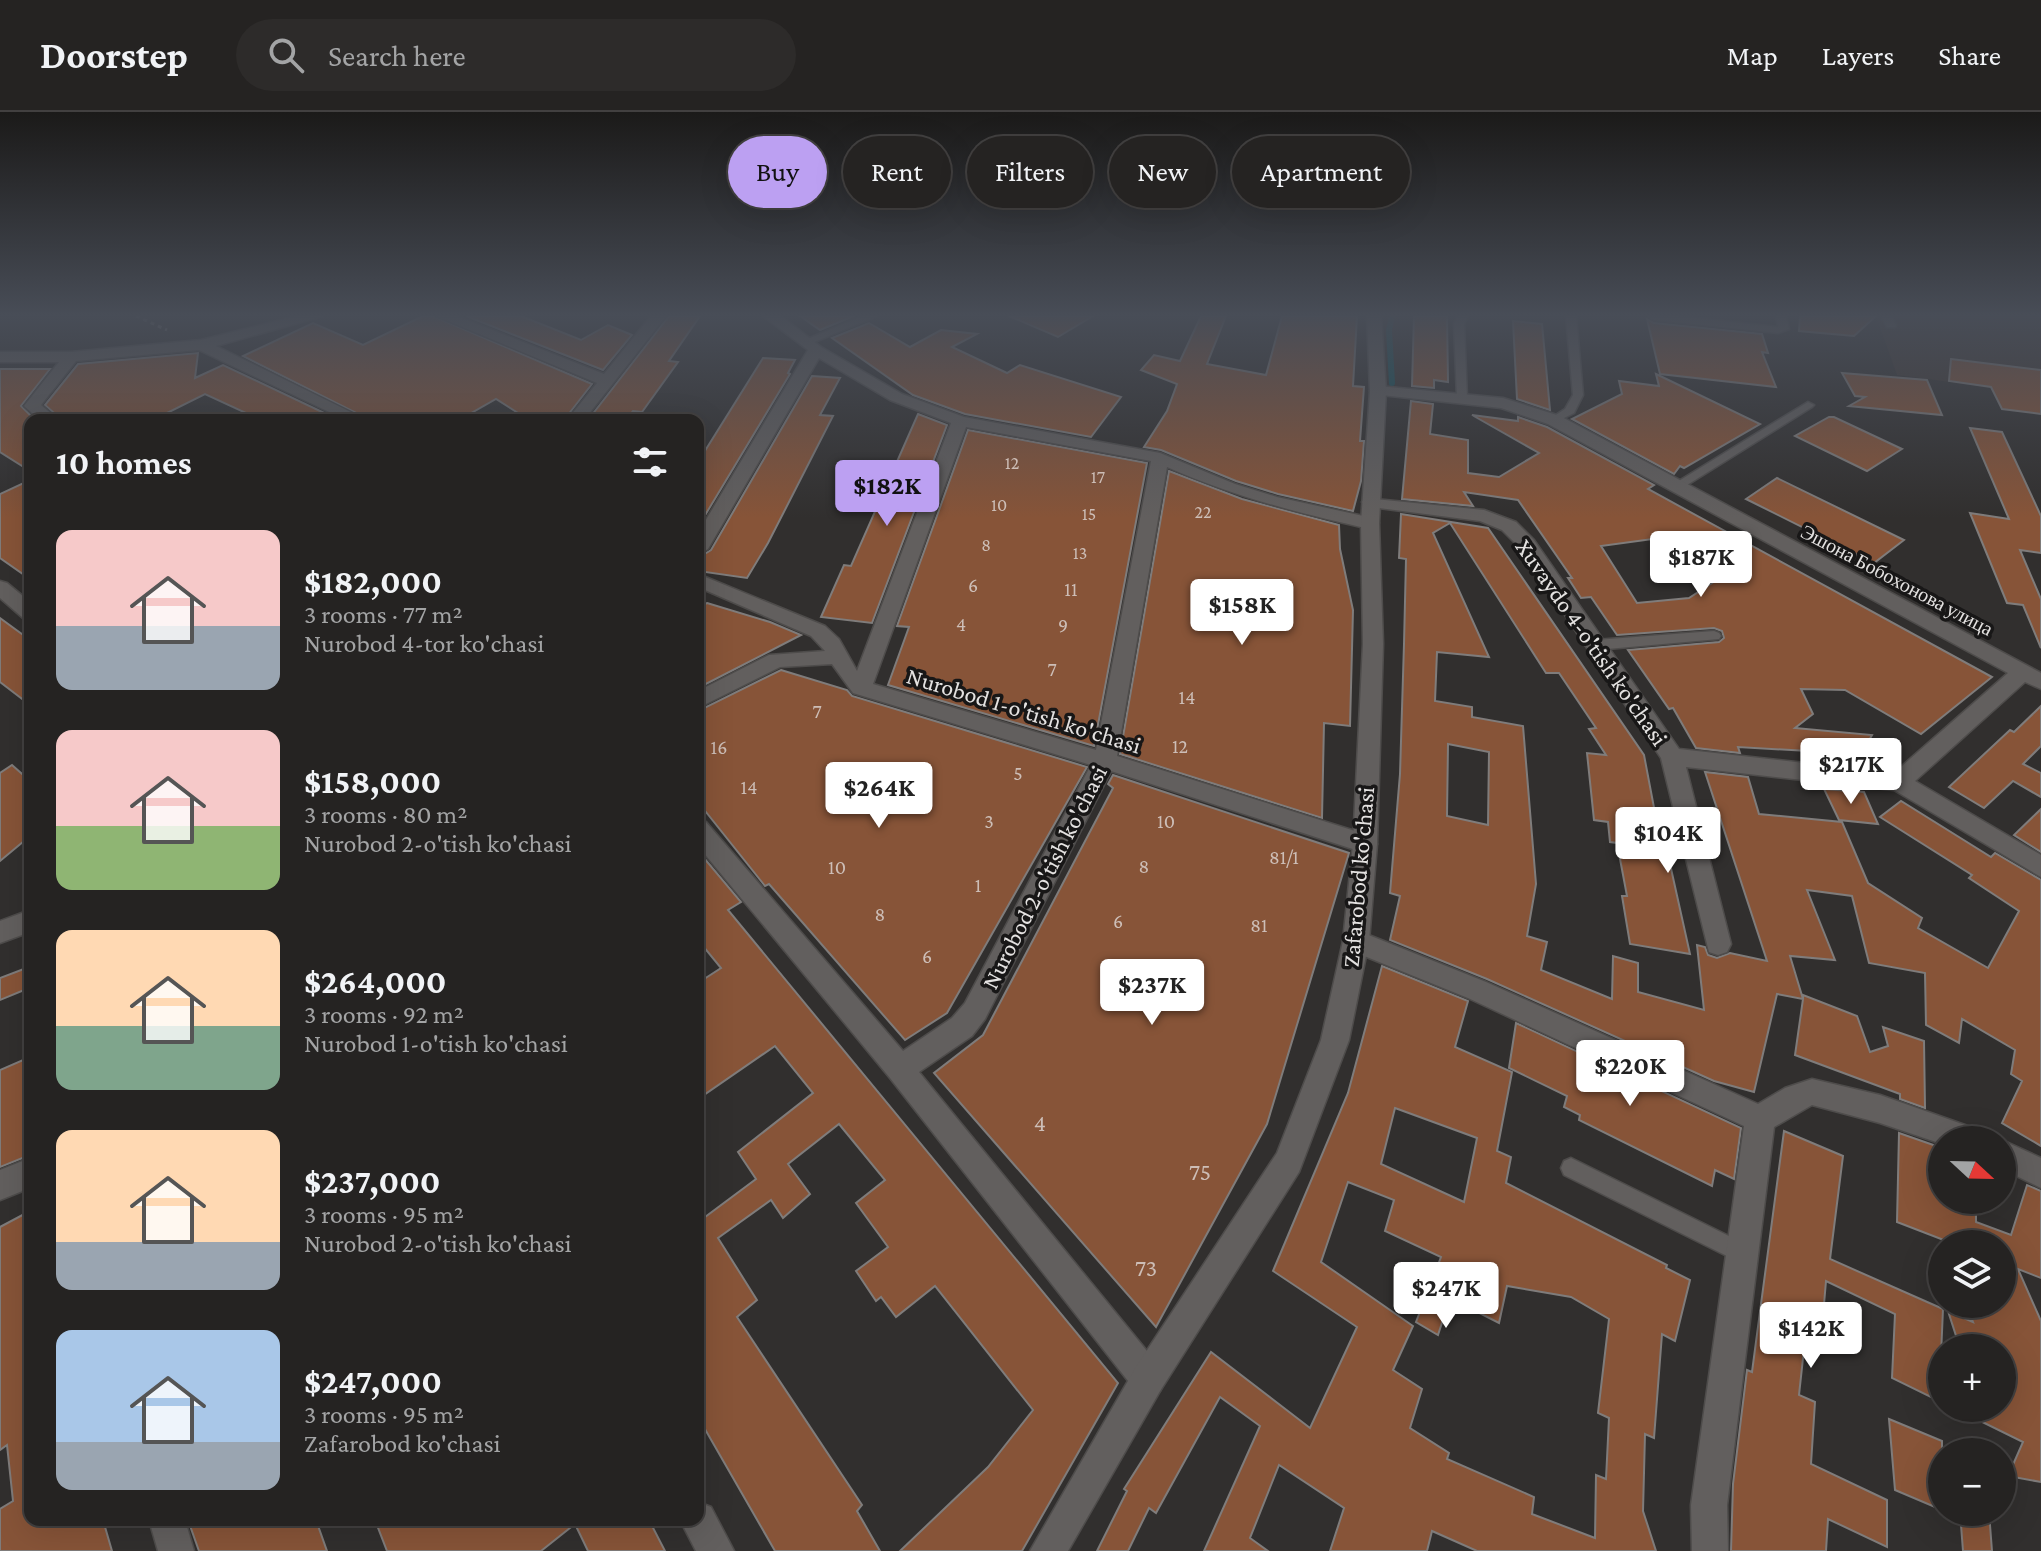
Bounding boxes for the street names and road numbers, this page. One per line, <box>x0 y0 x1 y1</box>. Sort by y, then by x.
street label: Эшона Бобохонова улица <box>1797 520 1997 641</box>
street label: Xuvaydo 4-o'tish ko'chasi <box>1510 534 1674 750</box>
street label: Nurobod 1-o'tish ko'chasi <box>904 661 1144 759</box>
street label: Nurobod 2-o'tish ko'chasi <box>976 761 1112 993</box>
street label: Zafarobod ko'chasi <box>1337 785 1379 969</box>

